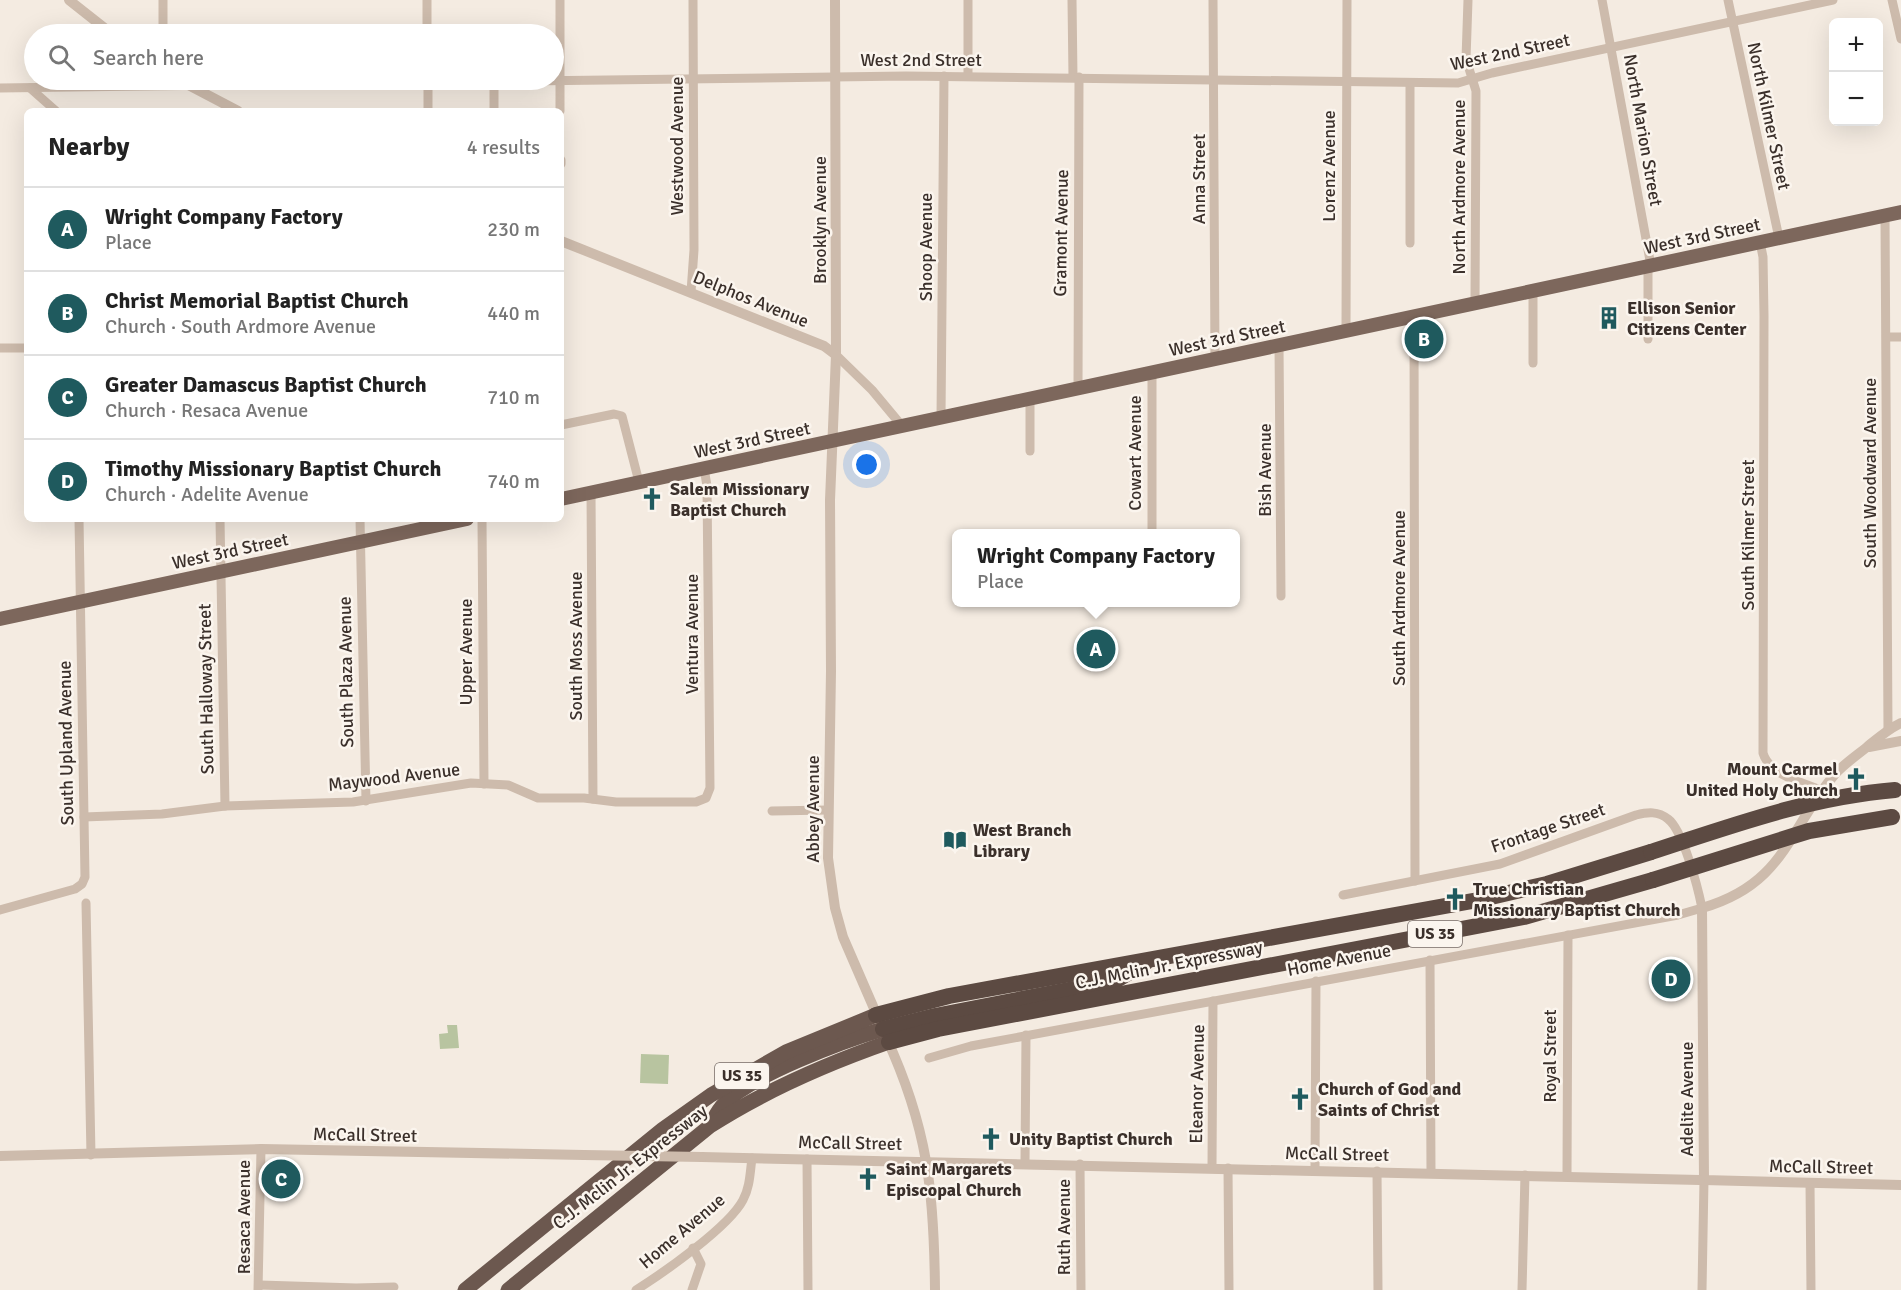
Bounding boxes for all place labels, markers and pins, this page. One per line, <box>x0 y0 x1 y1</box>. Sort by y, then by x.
place label: Ellison Senior Citizens Center <box>1627 297 1747 340</box>
building icon: Ellison Senior Citizens Center <box>1596 305 1622 331</box>
pin: B <box>1404 316 1444 362</box>
place label: Salem Missionary Baptist Church <box>670 478 809 521</box>
church icon: Salem Missionary Baptist Church <box>639 486 665 512</box>
pin: A <box>1076 626 1116 672</box>
place label: Mount Carmel United Holy Church <box>1686 758 1838 801</box>
church icon: Mount Carmel United Holy Church <box>1843 766 1869 792</box>
place label: West Branch Library <box>973 819 1072 862</box>
library icon: West Branch Library <box>942 827 968 853</box>
place label: True Christian Missionary Baptist Church <box>1473 878 1681 921</box>
church icon: True Christian Missionary Baptist Church <box>1442 886 1468 912</box>
pin: D <box>1652 956 1690 1002</box>
place label: Church of God and Saints of Christ <box>1318 1078 1462 1121</box>
church icon: Church of God and Saints of Christ <box>1287 1086 1313 1112</box>
church icon: Unity Baptist Church <box>978 1126 1004 1152</box>
place label: Unity Baptist Church <box>1009 1128 1173 1150</box>
pin: C <box>262 1156 300 1202</box>
place label: Saint Margarets Episcopal Church <box>886 1158 1022 1201</box>
church icon: Saint Margarets Episcopal Church <box>855 1166 881 1192</box>

